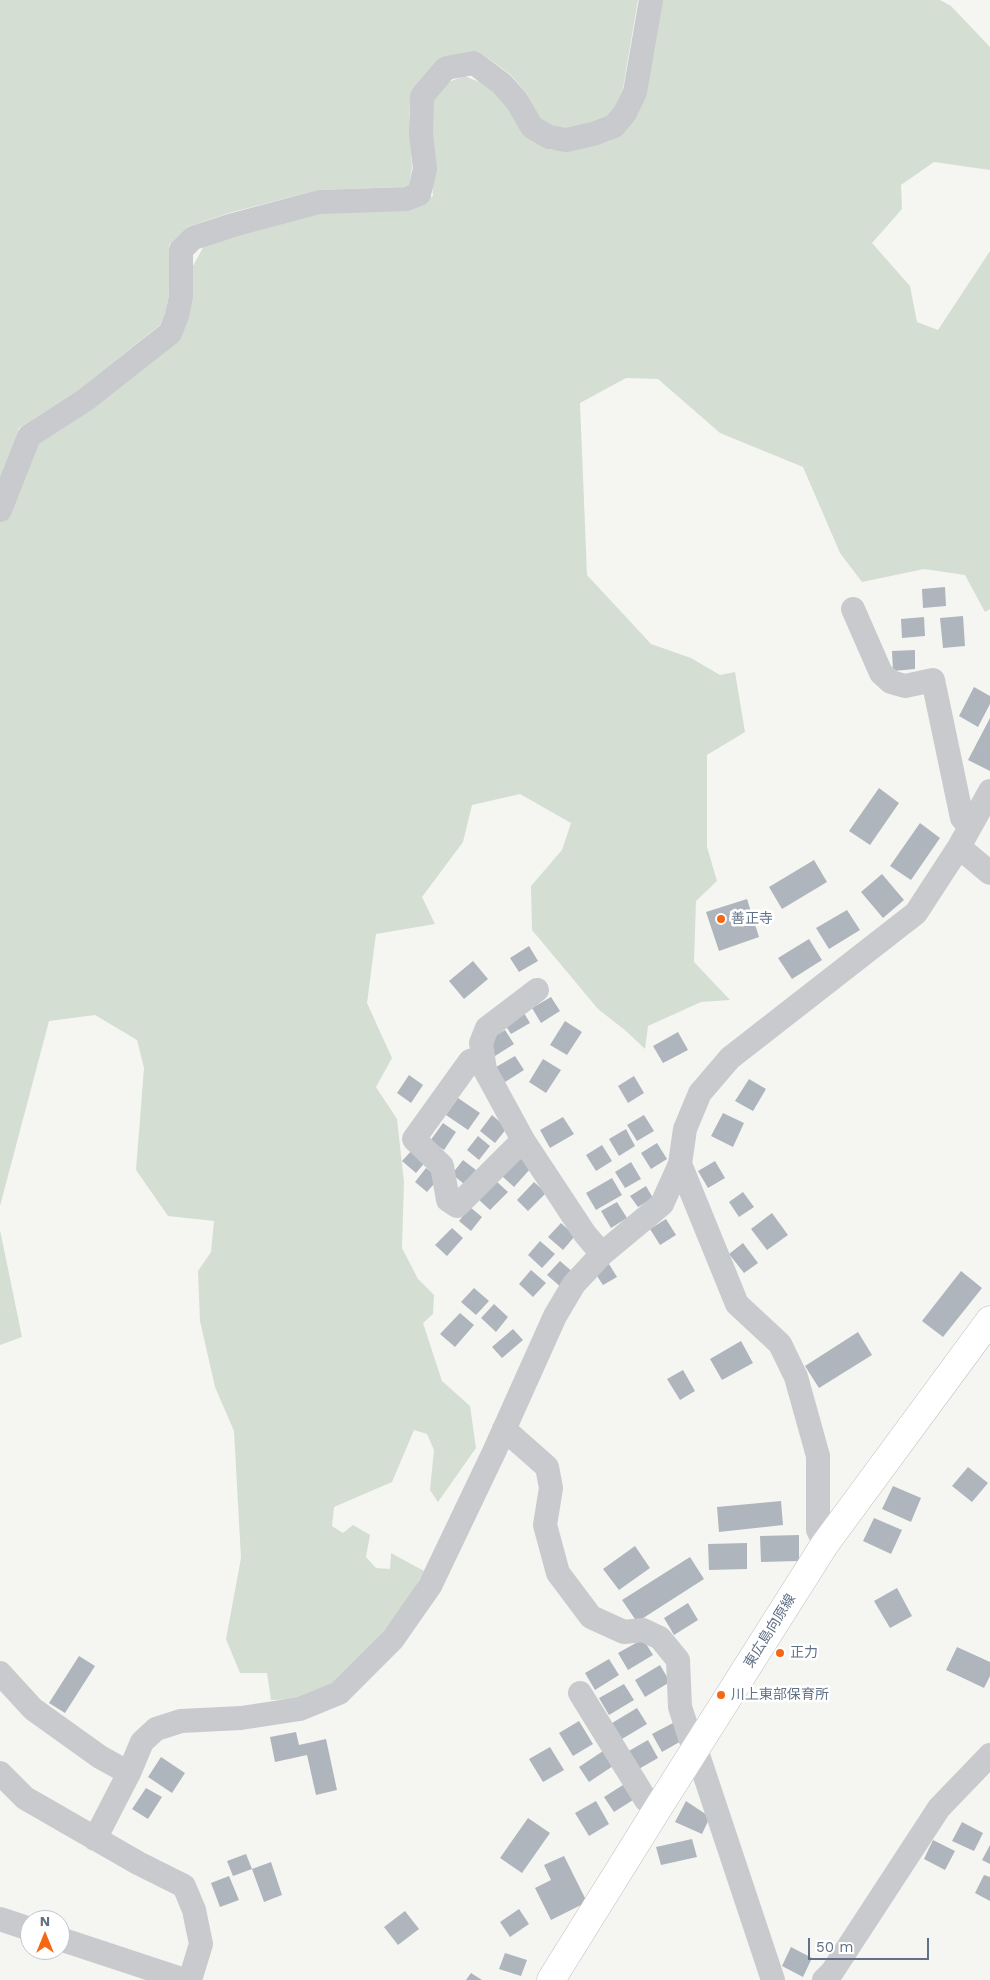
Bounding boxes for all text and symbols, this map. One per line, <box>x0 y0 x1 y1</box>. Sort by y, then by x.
place label: 善正寺 <box>731 911 773 927</box>
marker: 善正寺 <box>715 913 727 925</box>
street label: 東広島向原線 <box>741 1591 799 1671</box>
place label: 正力 <box>790 1645 818 1661</box>
marker: 正力 <box>774 1647 786 1659</box>
place label: 川上東部保育所 <box>731 1687 829 1703</box>
marker: 川上東部保育所 <box>715 1689 727 1701</box>
north arrow <box>20 1910 70 1960</box>
text: N <box>40 1913 50 1929</box>
scale bar <box>810 1928 931 1960</box>
text: 50 m <box>816 1938 853 1956</box>

